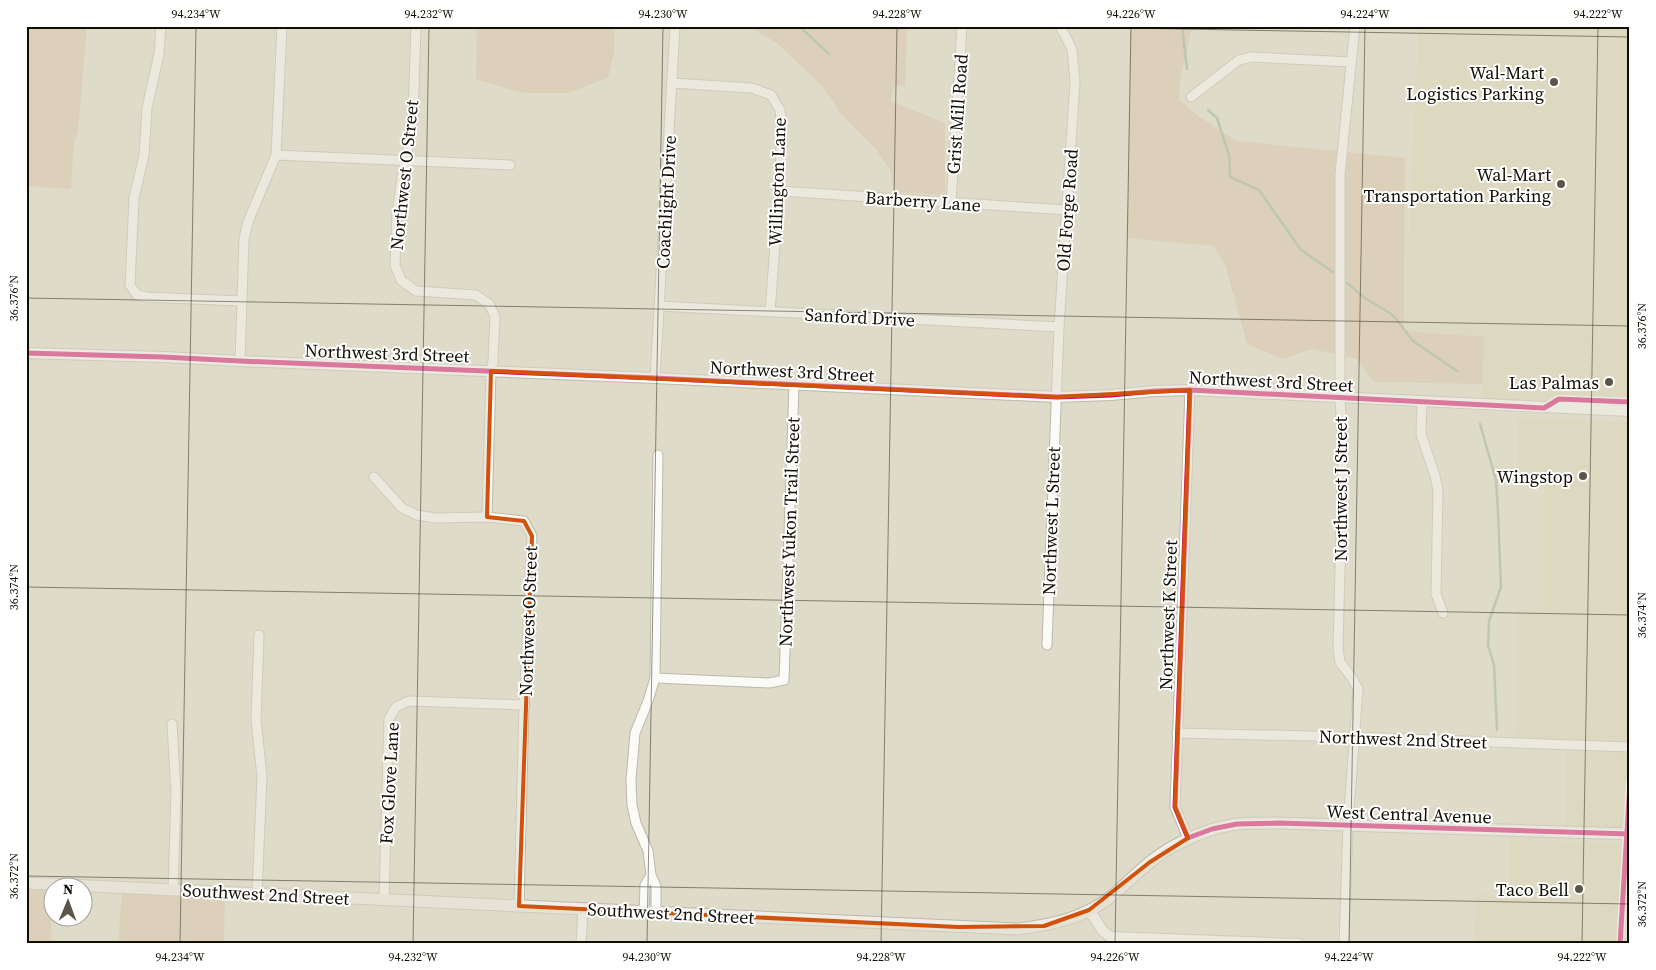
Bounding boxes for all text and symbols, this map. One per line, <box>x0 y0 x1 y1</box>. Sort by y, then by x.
text: 94.234°W <box>171 6 221 22</box>
text: 94.232°W <box>404 6 454 22</box>
text: 94.230°W <box>638 6 688 22</box>
text: 94.228°W <box>872 6 922 22</box>
text: 94.226°W <box>1106 6 1156 22</box>
text: 94.224°W <box>1340 6 1390 22</box>
text: 94.222°W <box>1573 6 1623 22</box>
street label: Grist Mill Road <box>940 53 974 175</box>
place label: Wal-Mart Logistics Parking <box>1406 60 1544 106</box>
marker: Wal-Mart Logistics Parking <box>1548 76 1560 88</box>
street label: Northwest O Street <box>384 99 424 251</box>
street label: Willington Lane <box>762 117 792 247</box>
street label: Coachlight Drive <box>650 135 682 269</box>
street label: Old Forge Road <box>1050 148 1084 272</box>
place label: Wal-Mart Transportation Parking <box>1364 162 1551 208</box>
marker: Wal-Mart Transportation Parking <box>1555 178 1567 190</box>
street label: Barberry Lane <box>864 184 982 218</box>
text: 36.376°N <box>6 275 22 321</box>
street label: Sanford Drive <box>804 302 916 332</box>
text: 36.376°N <box>1634 303 1650 349</box>
street label: Northwest 3rd Street <box>304 338 470 368</box>
street label: Northwest 3rd Street <box>709 354 875 388</box>
street label: Northwest 3rd Street <box>1188 364 1354 398</box>
place label: Las Palmas <box>1509 370 1599 395</box>
marker: Las Palmas <box>1603 376 1615 388</box>
street label: Northwest J Street <box>1328 416 1353 561</box>
street label: Northwest Yukon Trail Street <box>772 417 806 647</box>
street label: Northwest L Street <box>1036 446 1066 596</box>
place label: Wingstop <box>1497 464 1573 489</box>
marker: Wingstop <box>1577 470 1589 482</box>
street label: Northwest K Street <box>1153 539 1183 690</box>
street label: Northwest O Street <box>513 545 543 697</box>
text: 36.374°N <box>6 564 22 610</box>
text: 36.374°N <box>1634 592 1650 638</box>
street label: Fox Glove Lane <box>373 721 405 845</box>
street label: Northwest 2nd Street <box>1318 724 1488 754</box>
street label: West Central Avenue <box>1326 799 1492 829</box>
text: 36.372°N <box>6 853 22 899</box>
street label: Southwest 2nd Street <box>182 877 350 911</box>
place label: Taco Bell <box>1496 877 1569 902</box>
north arrow <box>42 878 92 928</box>
text: N <box>63 879 74 899</box>
text: 36.372°N <box>1634 881 1650 927</box>
marker: Taco Bell <box>1573 883 1585 895</box>
street label: Southwest 2nd Street <box>587 896 755 930</box>
text: 94.234°W <box>155 949 205 965</box>
text: 94.232°W <box>388 949 438 965</box>
text: 94.230°W <box>622 949 672 965</box>
text: 94.228°W <box>856 949 906 965</box>
text: 94.226°W <box>1090 949 1140 965</box>
text: 94.224°W <box>1324 949 1374 965</box>
text: 94.222°W <box>1557 949 1607 965</box>

